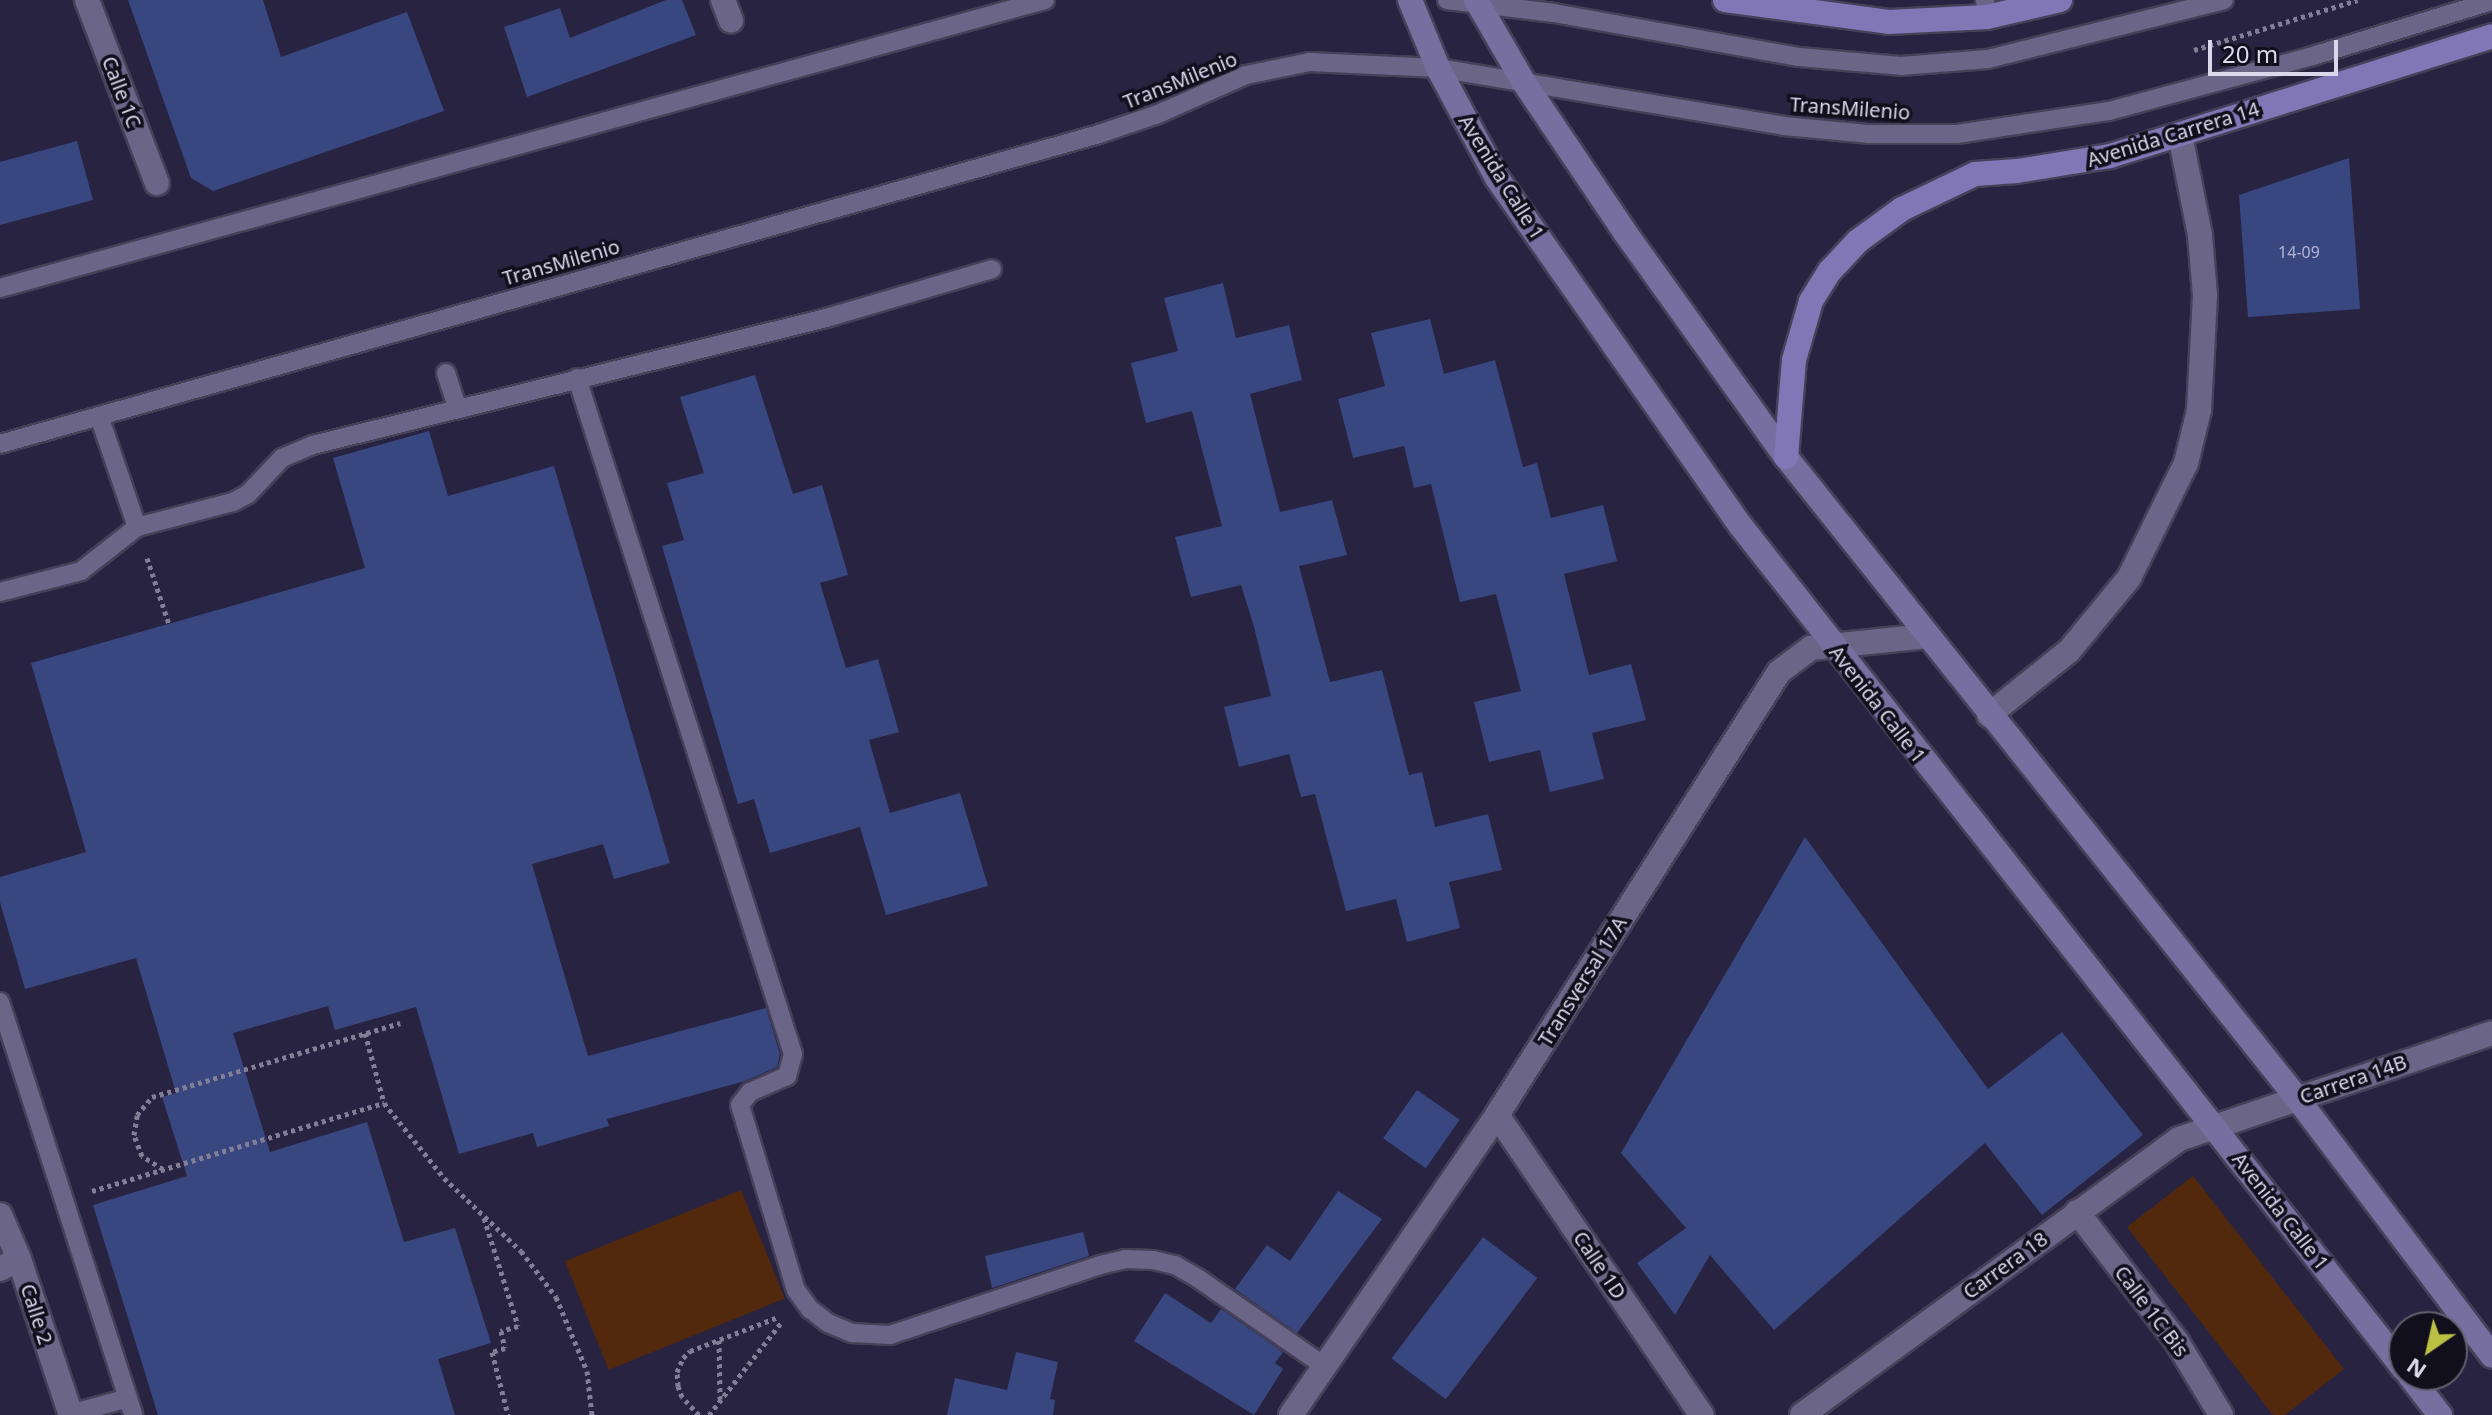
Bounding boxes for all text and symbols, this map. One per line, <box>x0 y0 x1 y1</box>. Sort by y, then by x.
scale bar <box>2212 24 2342 74</box>
text: 20 m <box>2222 37 2278 70</box>
street label: TransMilenio <box>1120 46 1240 114</box>
street label: Calle 1C <box>97 53 147 131</box>
street label: TransMilenio <box>1789 92 1911 124</box>
street label: Avenida Carrera 14 <box>2084 96 2262 172</box>
street label: Avenida Calle 1 <box>1454 110 1550 244</box>
street label: TransMilenio <box>500 234 622 290</box>
house number: 14-09 <box>2278 242 2320 262</box>
street label: Avenida Calle 1 <box>1825 640 1931 768</box>
street label: Transversal 17A <box>1533 912 1631 1050</box>
street label: Carrera 14B <box>2296 1050 2410 1108</box>
street label: Avenida Calle 1 <box>2228 1147 2334 1275</box>
street label: Calle 1D <box>1569 1226 1631 1304</box>
street label: Carrera 18 <box>1958 1226 2052 1304</box>
street label: Calle 1C Bis <box>2110 1261 2194 1361</box>
street label: Calle 2 <box>16 1281 58 1347</box>
north arrow <box>2388 1311 2468 1391</box>
text: N <box>2400 1352 2432 1387</box>

